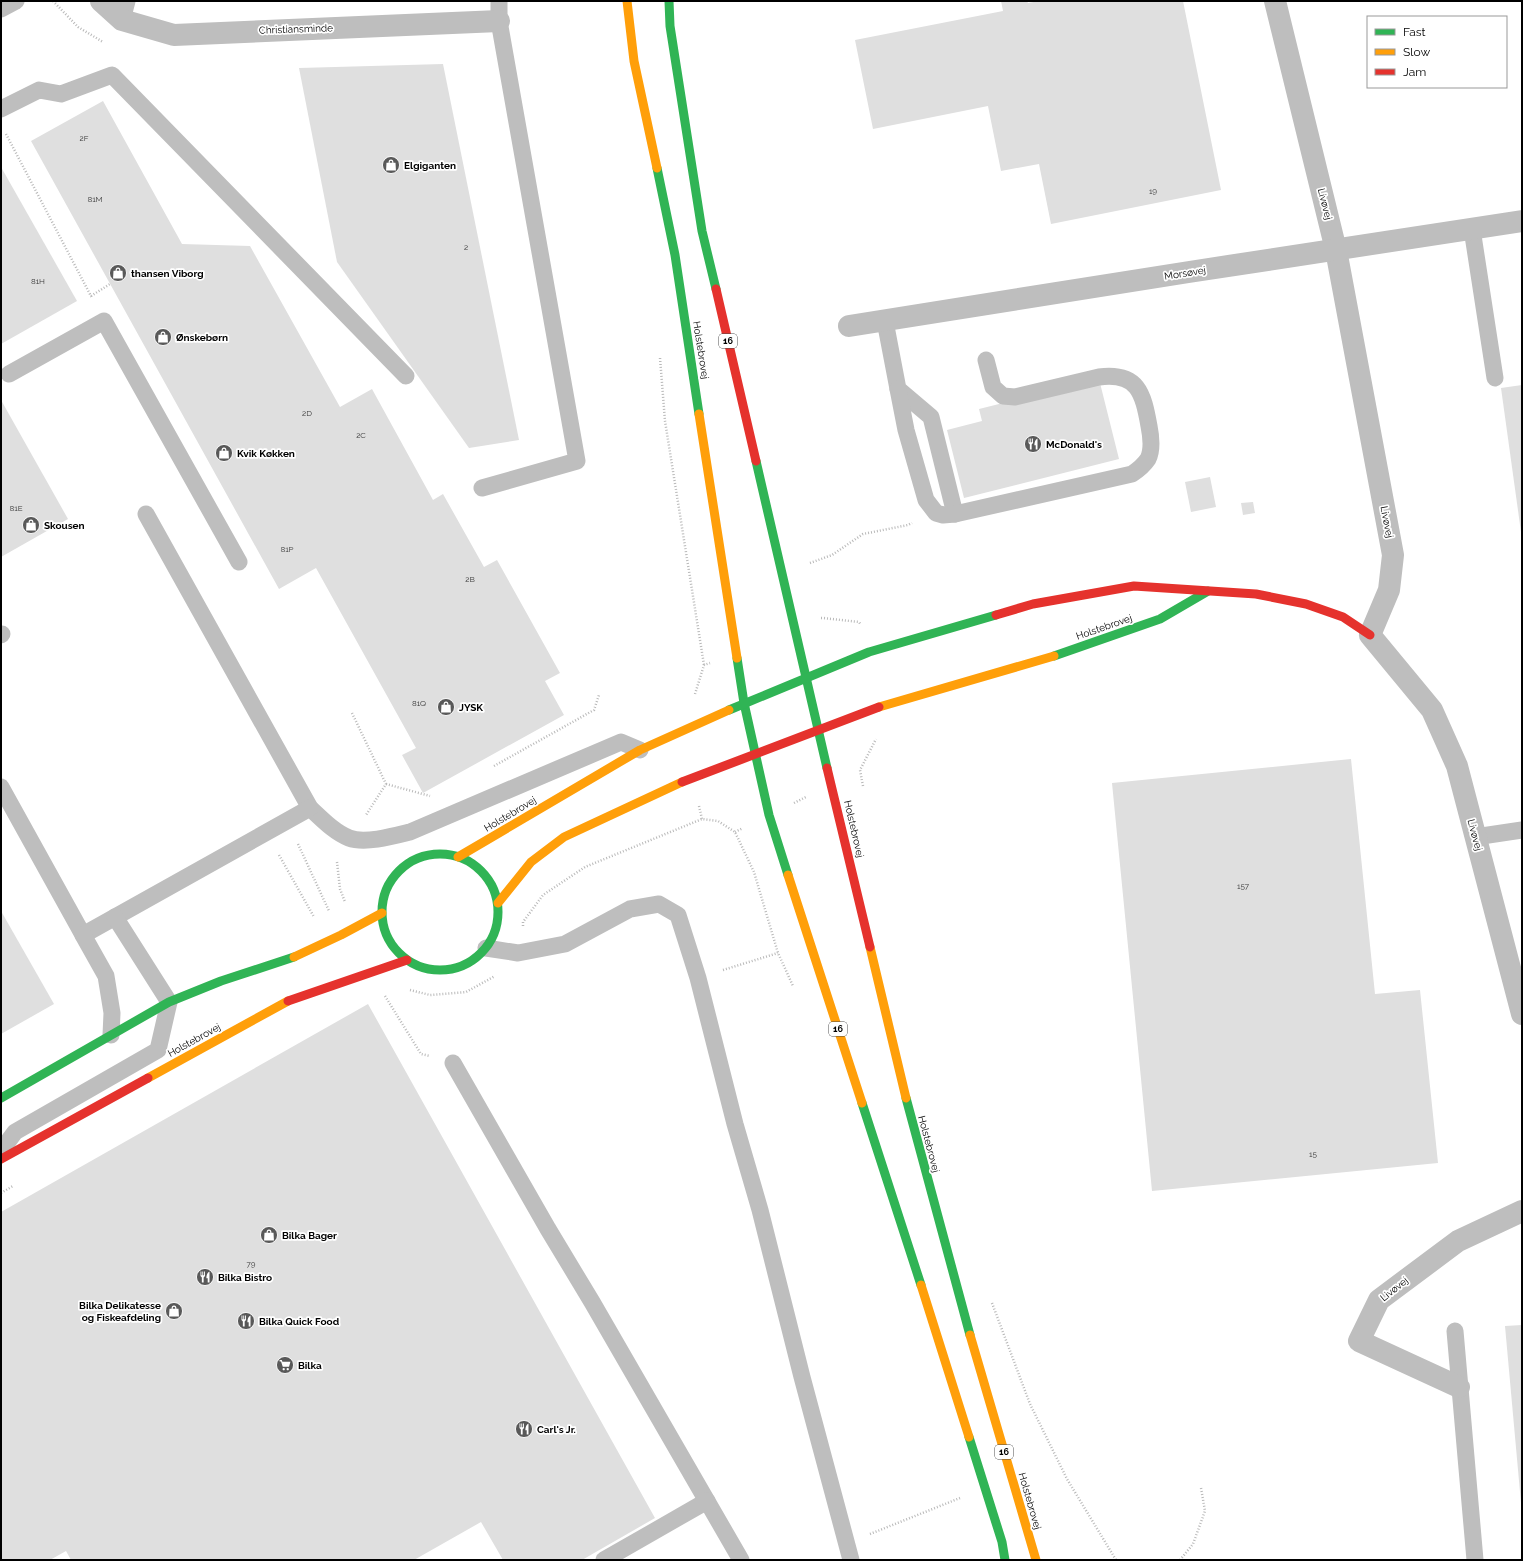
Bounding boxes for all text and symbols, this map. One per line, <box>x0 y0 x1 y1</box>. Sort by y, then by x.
legend <box>1367 16 1507 88</box>
street label: Christiansminde <box>259 22 333 36</box>
text: Fast <box>1403 25 1426 39</box>
text: Slow <box>1403 45 1430 59</box>
text: Jam <box>1403 65 1426 79</box>
house number: 2F <box>80 133 89 143</box>
shop icon: Elgiganten <box>381 155 401 175</box>
place label: Elgiganten <box>404 160 456 171</box>
house number: 19 <box>1149 186 1157 196</box>
street label: Livøvej <box>1316 187 1334 221</box>
house number: 81M <box>87 194 103 204</box>
house number: 2 <box>464 242 468 252</box>
shop icon: thansen Viborg <box>108 263 128 283</box>
street label: Morsøvej <box>1163 264 1207 282</box>
place label: thansen Viborg <box>131 268 204 279</box>
house number: 81H <box>31 276 45 286</box>
street label: Holstebrovej <box>691 320 711 380</box>
shop icon: Ønskebørn <box>153 327 173 347</box>
place label: Ønskebørn <box>176 332 228 343</box>
road number: 16 <box>719 334 737 348</box>
house number: 2D <box>302 408 312 418</box>
house number: 2C <box>356 430 366 440</box>
restaurant icon: McDonald's <box>1023 434 1043 454</box>
place label: McDonald's <box>1046 439 1102 450</box>
shop icon: Kvik Køkken <box>214 443 234 463</box>
place label: Kvik Køkken <box>237 448 295 459</box>
house number: 81E <box>9 503 23 513</box>
street label: Livøvej <box>1379 505 1395 539</box>
shop icon: Skousen <box>21 515 41 535</box>
place label: Skousen <box>44 520 85 531</box>
house number: 81P <box>280 544 294 554</box>
house number: 2B <box>465 574 475 584</box>
street label: Holstebrovej <box>1075 612 1133 642</box>
shop icon: JYSK <box>436 697 456 717</box>
house number: 81Q <box>412 698 426 708</box>
place label: JYSK <box>459 702 483 713</box>
street label: Holstebrovej <box>482 794 538 834</box>
street label: Holstebrovej <box>842 799 866 859</box>
street label: Livøvej <box>1466 818 1484 852</box>
house number: 157 <box>1237 881 1250 891</box>
street label: Holstebrovej <box>166 1021 222 1059</box>
road number: 16 <box>829 1022 847 1036</box>
street label: Holstebrovej <box>916 1114 942 1174</box>
house number: 15 <box>1309 1149 1318 1159</box>
shop icon: Bilka Bager <box>259 1225 279 1245</box>
place label: Bilka Bager <box>282 1230 337 1241</box>
house number: 79 <box>247 1259 256 1269</box>
restaurant icon: Bilka Bistro <box>195 1267 215 1287</box>
place label: Bilka Bistro <box>218 1272 272 1283</box>
street label: Livøvej <box>1378 1275 1410 1303</box>
place label: Bilka Delikatesse og Fiskeafdeling <box>79 1300 161 1323</box>
shop icon: Bilka Delikatesse og Fiskeafdeling <box>164 1301 184 1321</box>
restaurant icon: Bilka Quick Food <box>236 1311 256 1331</box>
place label: Bilka Quick Food <box>259 1316 340 1327</box>
supermarket icon: Bilka <box>275 1355 295 1375</box>
place label: Bilka <box>298 1360 322 1371</box>
restaurant icon: Carl's Jr. <box>514 1419 534 1439</box>
place label: Carl's Jr. <box>537 1424 576 1435</box>
road number: 16 <box>995 1445 1013 1459</box>
street label: Holstebrovej <box>1017 1471 1043 1531</box>

